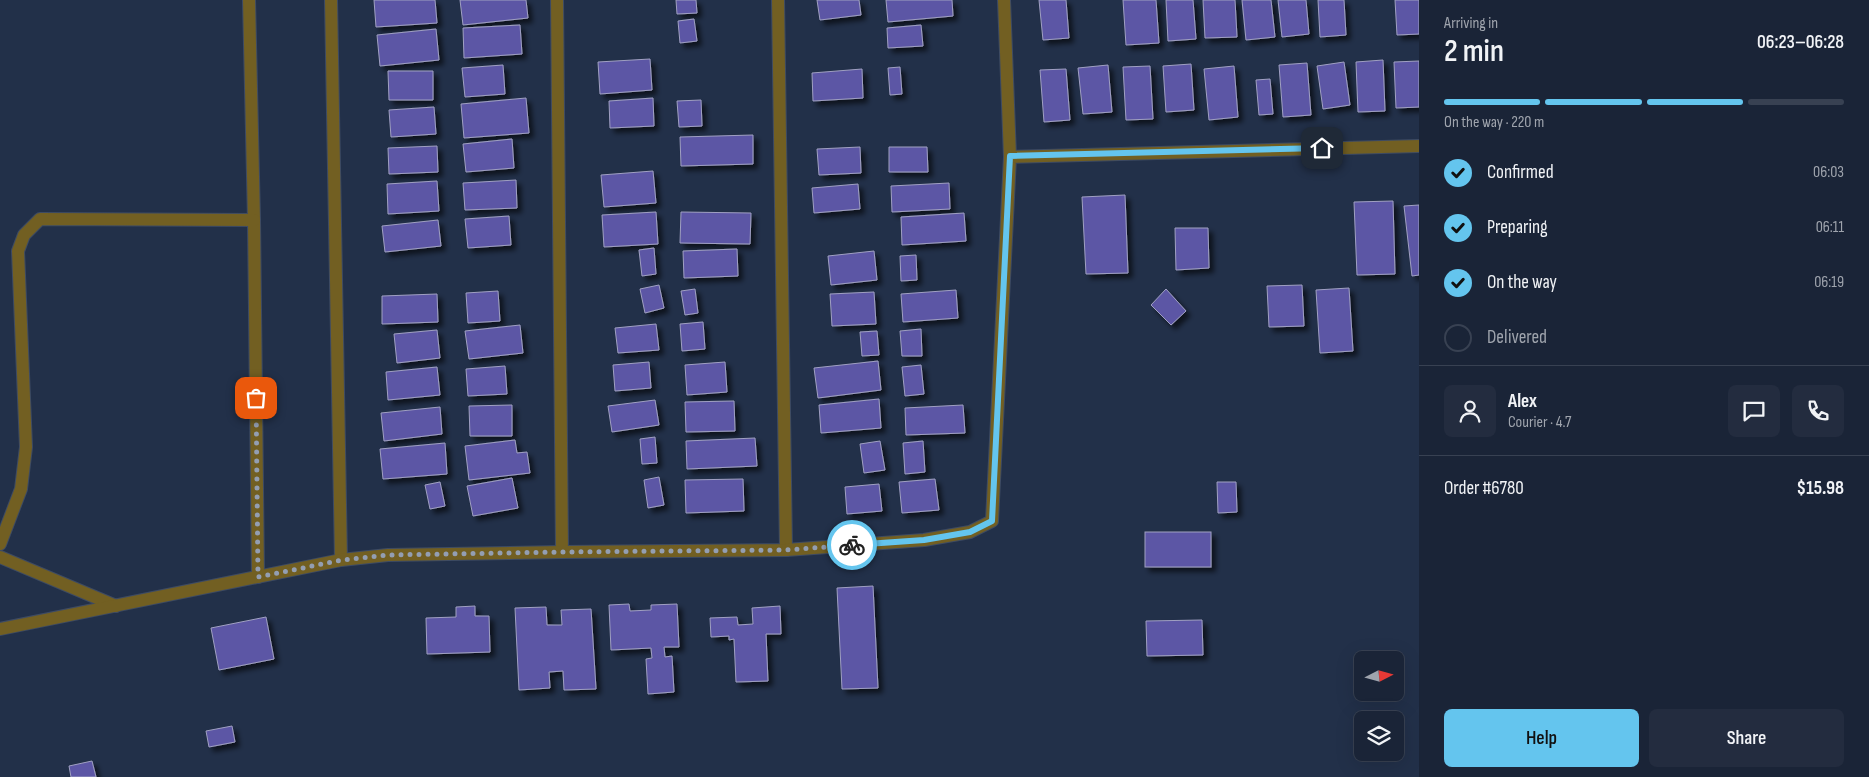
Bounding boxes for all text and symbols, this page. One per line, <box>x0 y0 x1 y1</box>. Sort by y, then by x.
text: Arriving in <box>1444 14 1498 33</box>
text: 06:23–06:28 <box>1757 31 1844 54</box>
text: 2 min <box>1444 32 1504 71</box>
text: On the way · 220 m <box>1444 113 1544 132</box>
pin <box>1301 127 1343 169</box>
icon: home <box>1308 134 1336 162</box>
icon: check <box>1444 159 1472 187</box>
text: Confirmed <box>1487 161 1554 184</box>
text: 06:03 <box>1813 163 1844 182</box>
icon: check <box>1444 214 1472 242</box>
text: Preparing <box>1487 216 1548 239</box>
text: 06:11 <box>1816 218 1844 237</box>
icon: check <box>1444 269 1472 297</box>
text: On the way <box>1487 271 1557 294</box>
text: 06:19 <box>1814 273 1844 292</box>
text: Delivered <box>1487 326 1547 349</box>
pin <box>235 377 277 419</box>
icon: bag <box>242 384 270 412</box>
button: person <box>1444 385 1496 437</box>
button: chat <box>1728 385 1780 437</box>
button: phone <box>1792 385 1844 437</box>
text: Alex <box>1508 390 1537 413</box>
text: Courier · 4.7 <box>1508 413 1571 432</box>
text: Order #6780 <box>1444 477 1524 500</box>
text: $15.98 <box>1796 477 1844 500</box>
courier <box>827 520 877 570</box>
icon: bike <box>838 531 866 559</box>
north arrow <box>1354 651 1404 701</box>
map controls <box>1354 651 1404 761</box>
button: Help <box>1444 709 1639 767</box>
button: Share <box>1649 709 1844 767</box>
button: layers <box>1354 711 1404 761</box>

